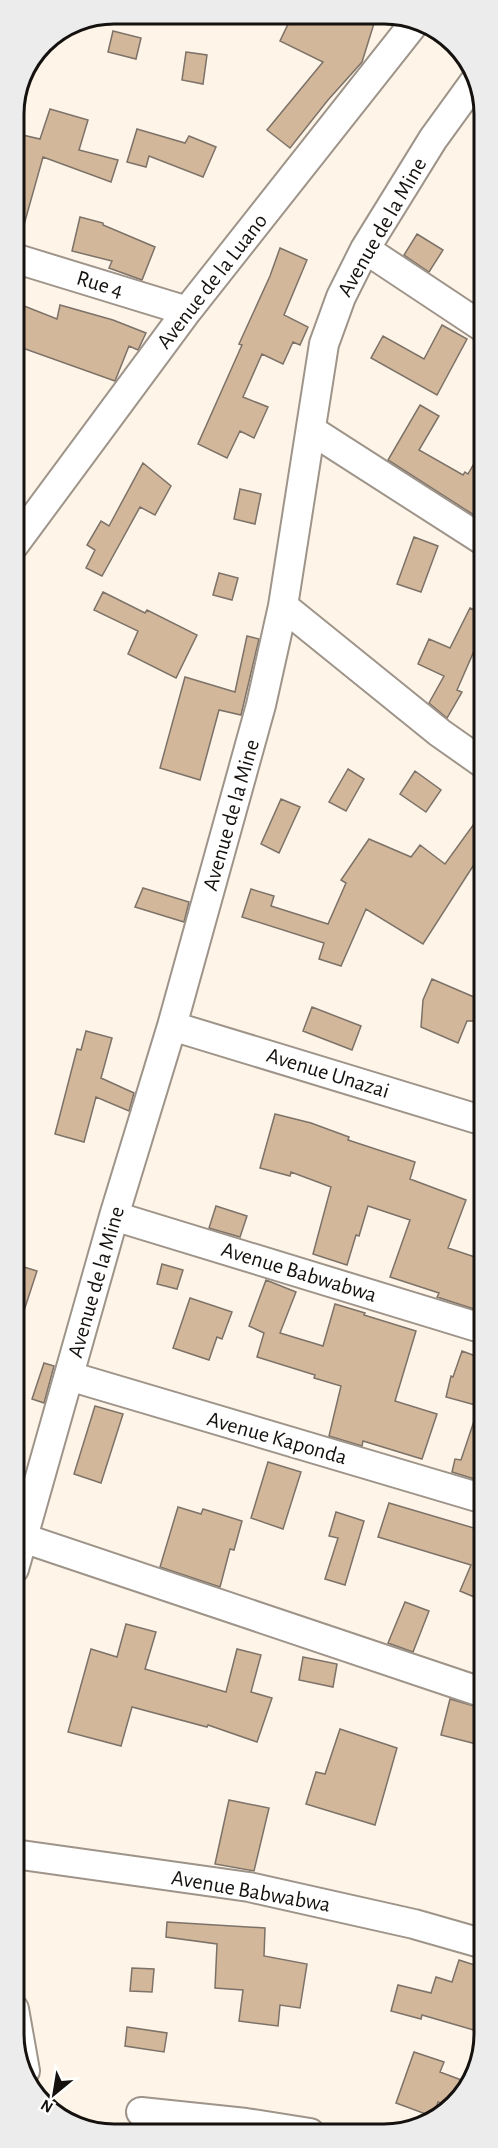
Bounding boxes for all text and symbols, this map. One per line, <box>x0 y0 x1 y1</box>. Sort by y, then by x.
street label: Avenue de la Mine <box>333 154 431 300</box>
street label: Avenue de la Luano <box>153 209 271 353</box>
street label: Rue 4 <box>74 267 126 301</box>
street label: Avenue de la Mine <box>199 737 263 893</box>
street label: Avenue Unazai <box>264 1044 392 1102</box>
street label: Avenue de la Mine <box>64 1204 128 1360</box>
street label: Avenue Babwabwa <box>219 1238 379 1306</box>
street label: Avenue Kaponda <box>205 1408 349 1468</box>
street label: Avenue Babwabwa <box>170 1866 332 1916</box>
north arrow <box>24 2064 84 2124</box>
text: N <box>38 2096 56 2116</box>

